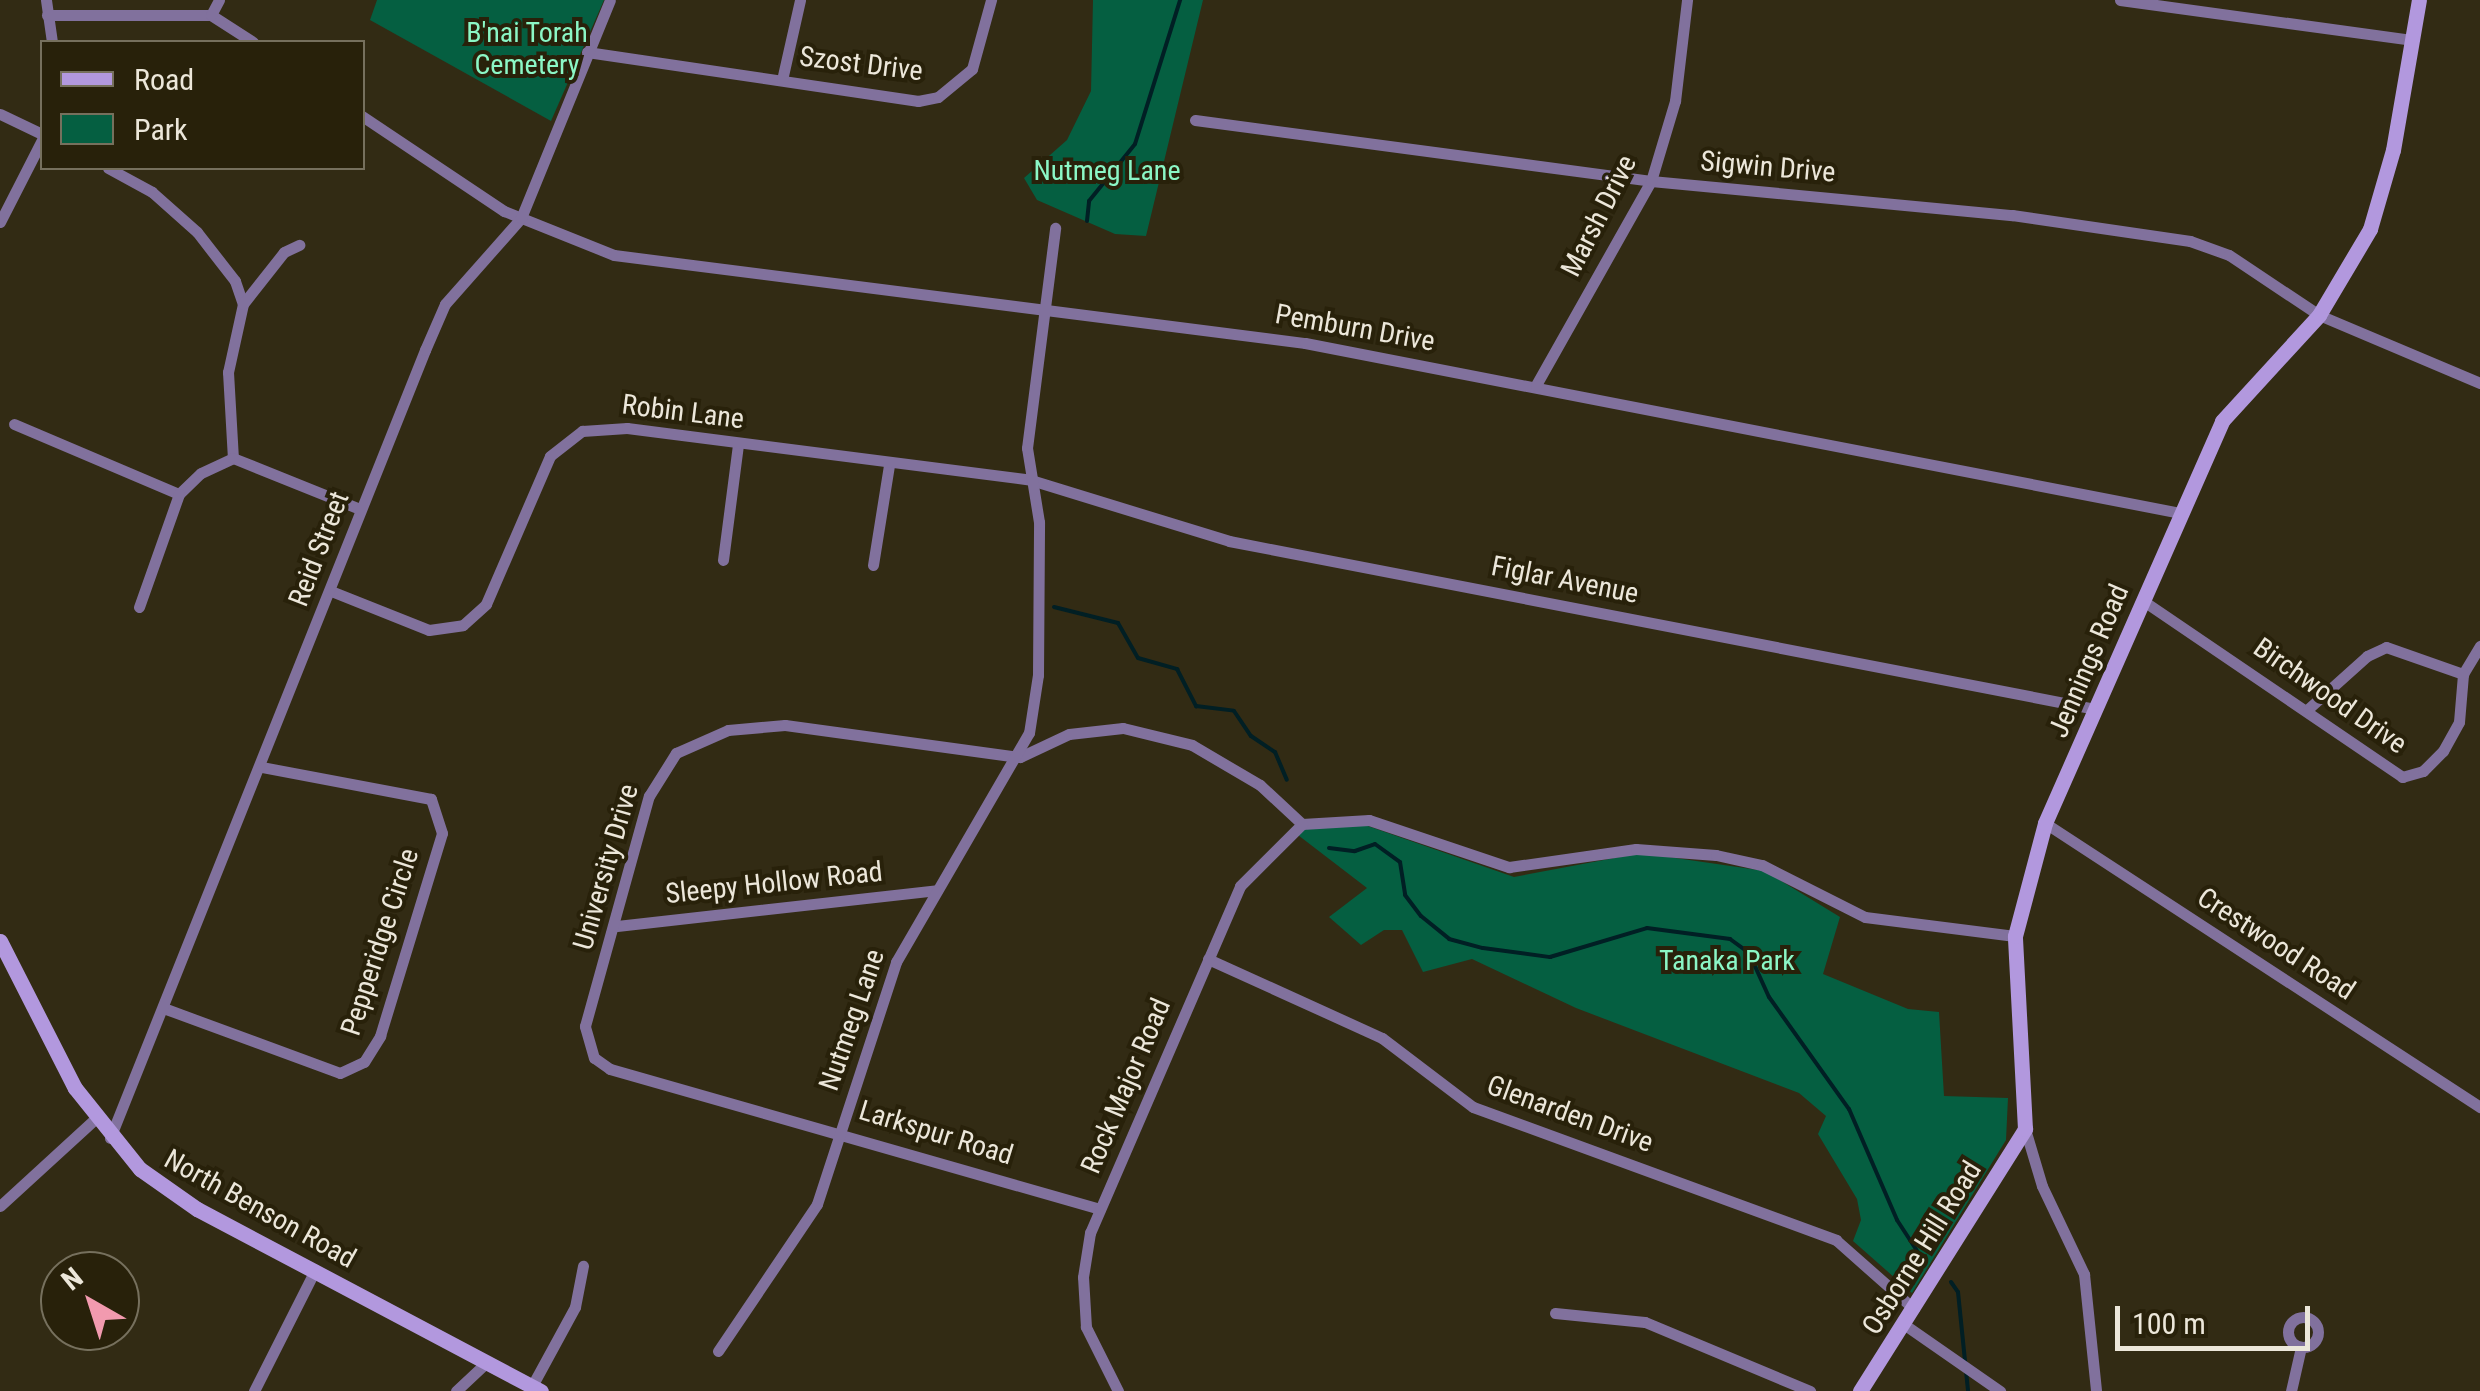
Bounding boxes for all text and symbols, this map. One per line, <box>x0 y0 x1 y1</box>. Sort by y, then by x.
park label: B'nai Torah Cemetery <box>466 16 588 82</box>
legend <box>40 40 365 170</box>
street label: Szost Drive <box>797 40 925 88</box>
text: Road <box>134 62 194 97</box>
text: Park <box>134 112 188 147</box>
street label: Sigwin Drive <box>1699 144 1837 190</box>
street label: Marsh Drive <box>1554 150 1644 282</box>
park label: Nutmeg Lane <box>1033 154 1181 188</box>
street label: Pemburn Drive <box>1273 297 1437 359</box>
street label: Robin Lane <box>620 388 746 436</box>
street label: Reid Street <box>282 487 356 611</box>
street label: Figlar Avenue <box>1489 549 1641 611</box>
street label: Jennings Road <box>2042 579 2136 743</box>
street label: Birchwood Drive <box>2247 631 2413 761</box>
street label: University Drive <box>566 780 646 954</box>
street label: Pepperidge Circle <box>334 844 426 1040</box>
street label: Sleepy Hollow Road <box>664 855 884 911</box>
street label: Crestwood Road <box>2191 881 2361 1007</box>
park label: Tanaka Park <box>1659 944 1795 978</box>
street label: Nutmeg Lane <box>812 945 892 1095</box>
street label: Rock Major Road <box>1074 993 1178 1179</box>
street label: Glenarden Drive <box>1482 1068 1658 1160</box>
street label: Larkspur Road <box>855 1094 1017 1172</box>
street label: North Benson Road <box>158 1142 362 1276</box>
street label: Osborne Hill Road <box>1855 1155 1989 1341</box>
north arrow <box>40 1251 140 1351</box>
text: N <box>55 1261 89 1297</box>
scale bar <box>2120 1286 2315 1348</box>
text: 100 m <box>2132 1306 2206 1341</box>

